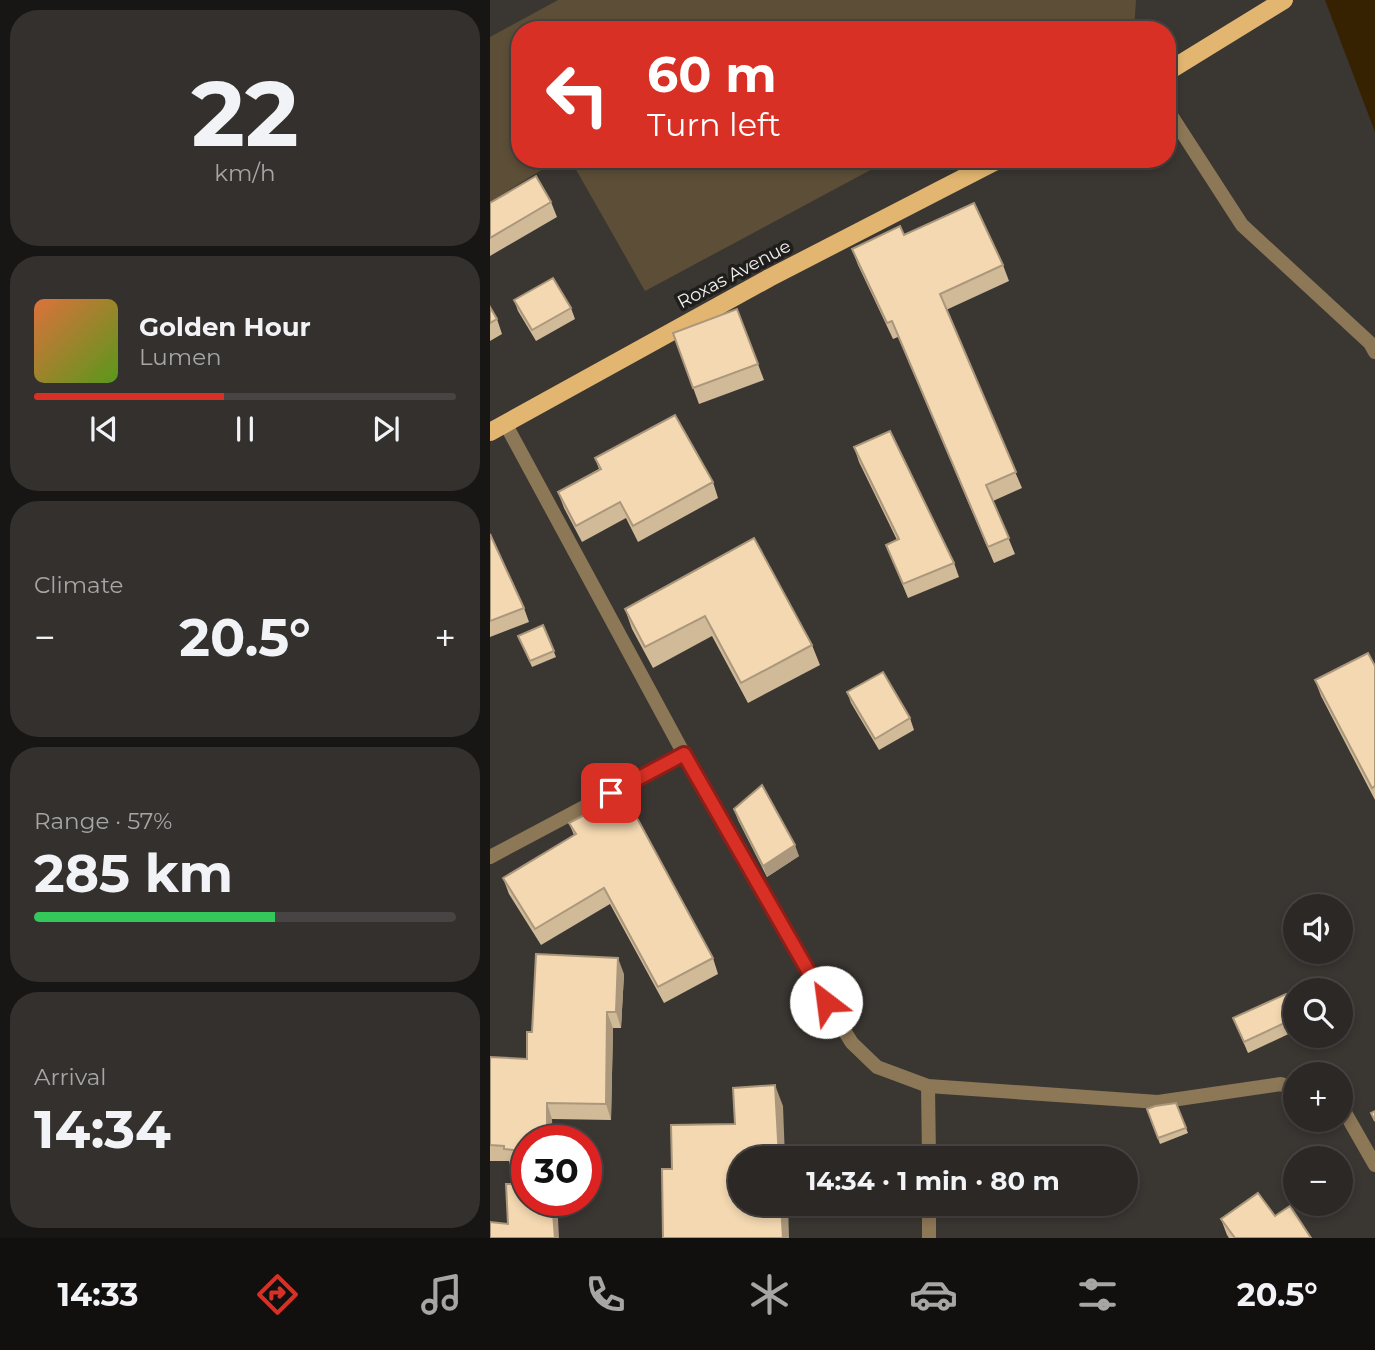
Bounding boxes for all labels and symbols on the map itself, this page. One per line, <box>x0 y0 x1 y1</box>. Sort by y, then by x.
street label: Roxas Avenue <box>673 235 795 313</box>
pin <box>581 763 641 823</box>
position arrow <box>789 965 863 1039</box>
speed limit sign: 30 <box>511 1125 602 1216</box>

